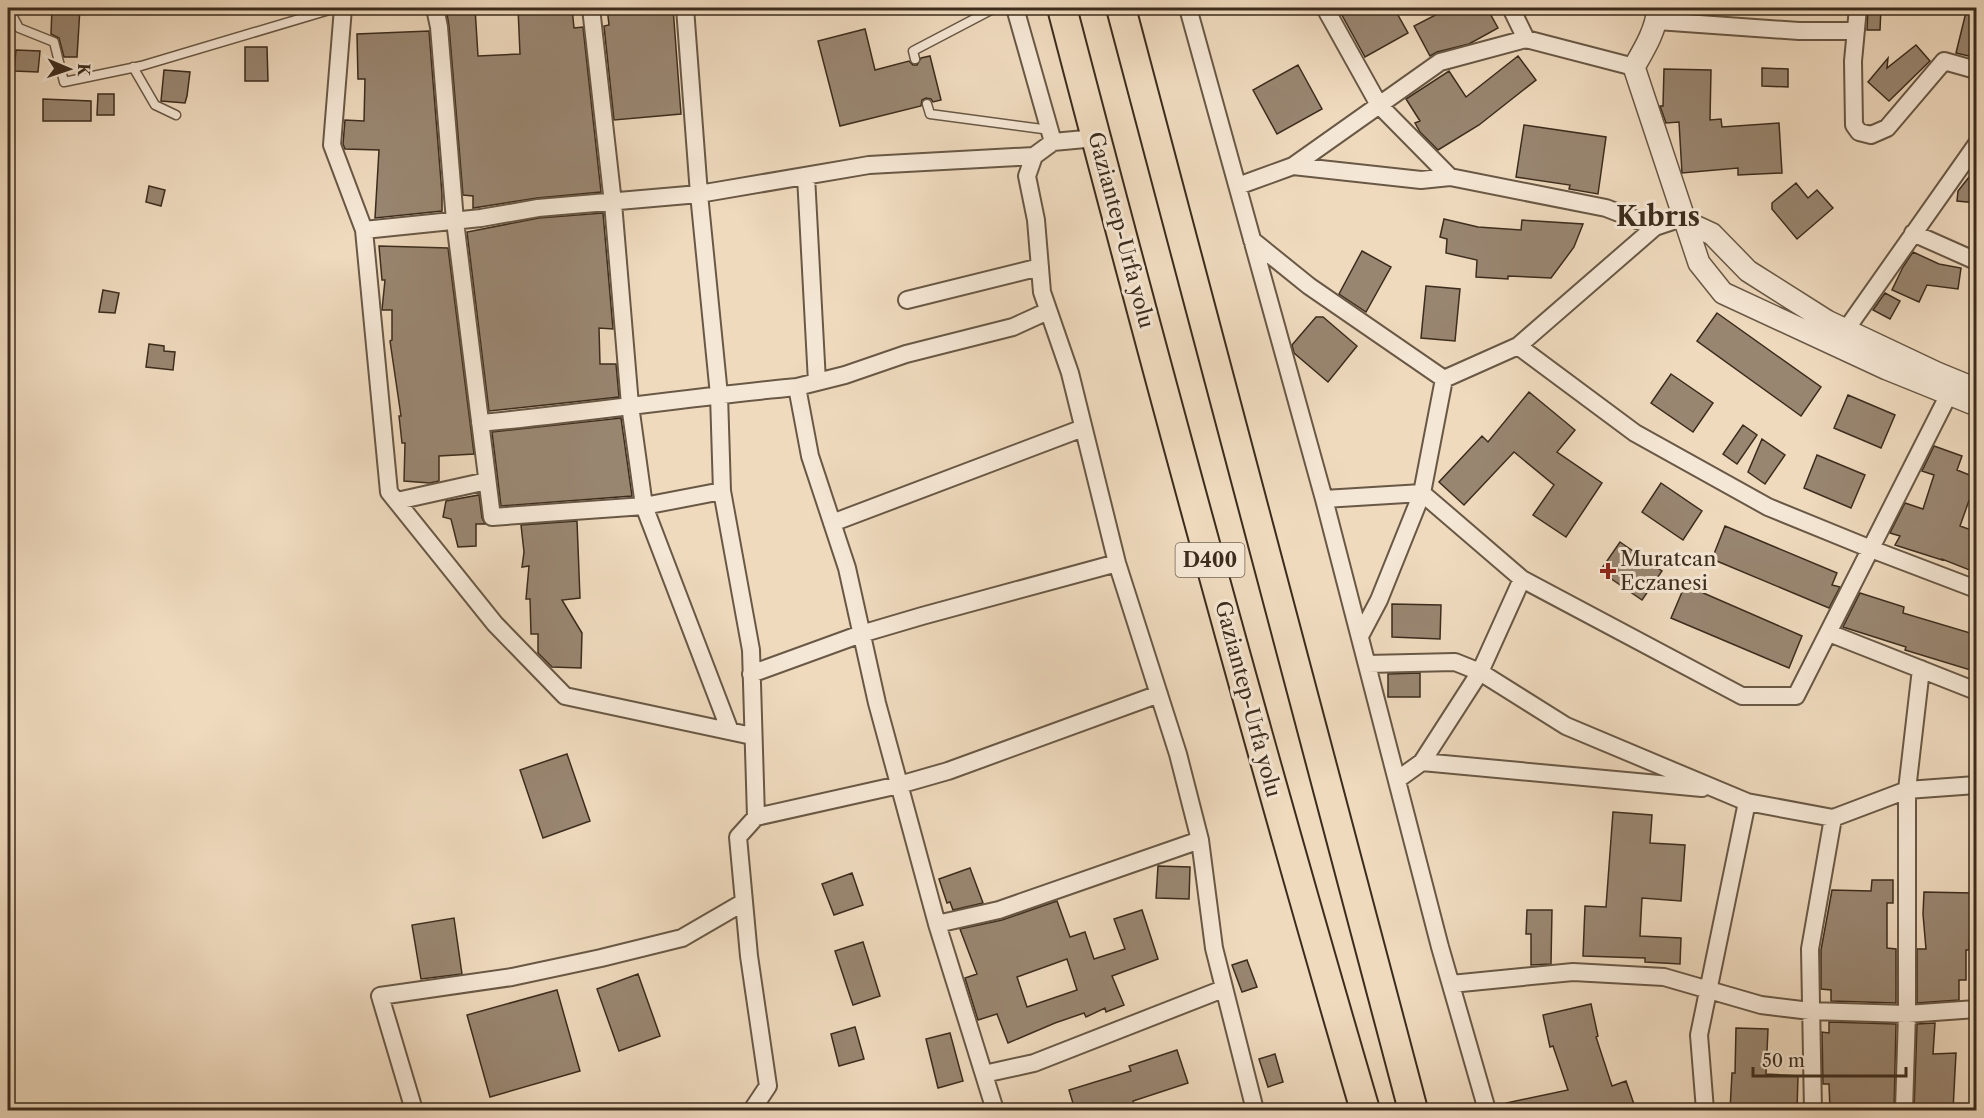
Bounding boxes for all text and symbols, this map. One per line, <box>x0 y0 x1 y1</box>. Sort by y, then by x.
north arrow <box>39 39 99 99</box>
text: K <box>74 63 94 77</box>
street label: Gaziantep-Urfa yolu <box>1083 129 1160 331</box>
district label: Kıbrıs <box>1616 200 1700 233</box>
road number: D400 <box>1176 543 1244 577</box>
place label: Muratcan Eczanesi <box>1620 546 1716 595</box>
marker: Muratcan Eczanesi <box>1601 564 1615 578</box>
street label: Gaziantep-Urfa yolu <box>1210 598 1287 800</box>
scale bar <box>1753 1040 1906 1078</box>
text: 50 m <box>1762 1050 1805 1072</box>

